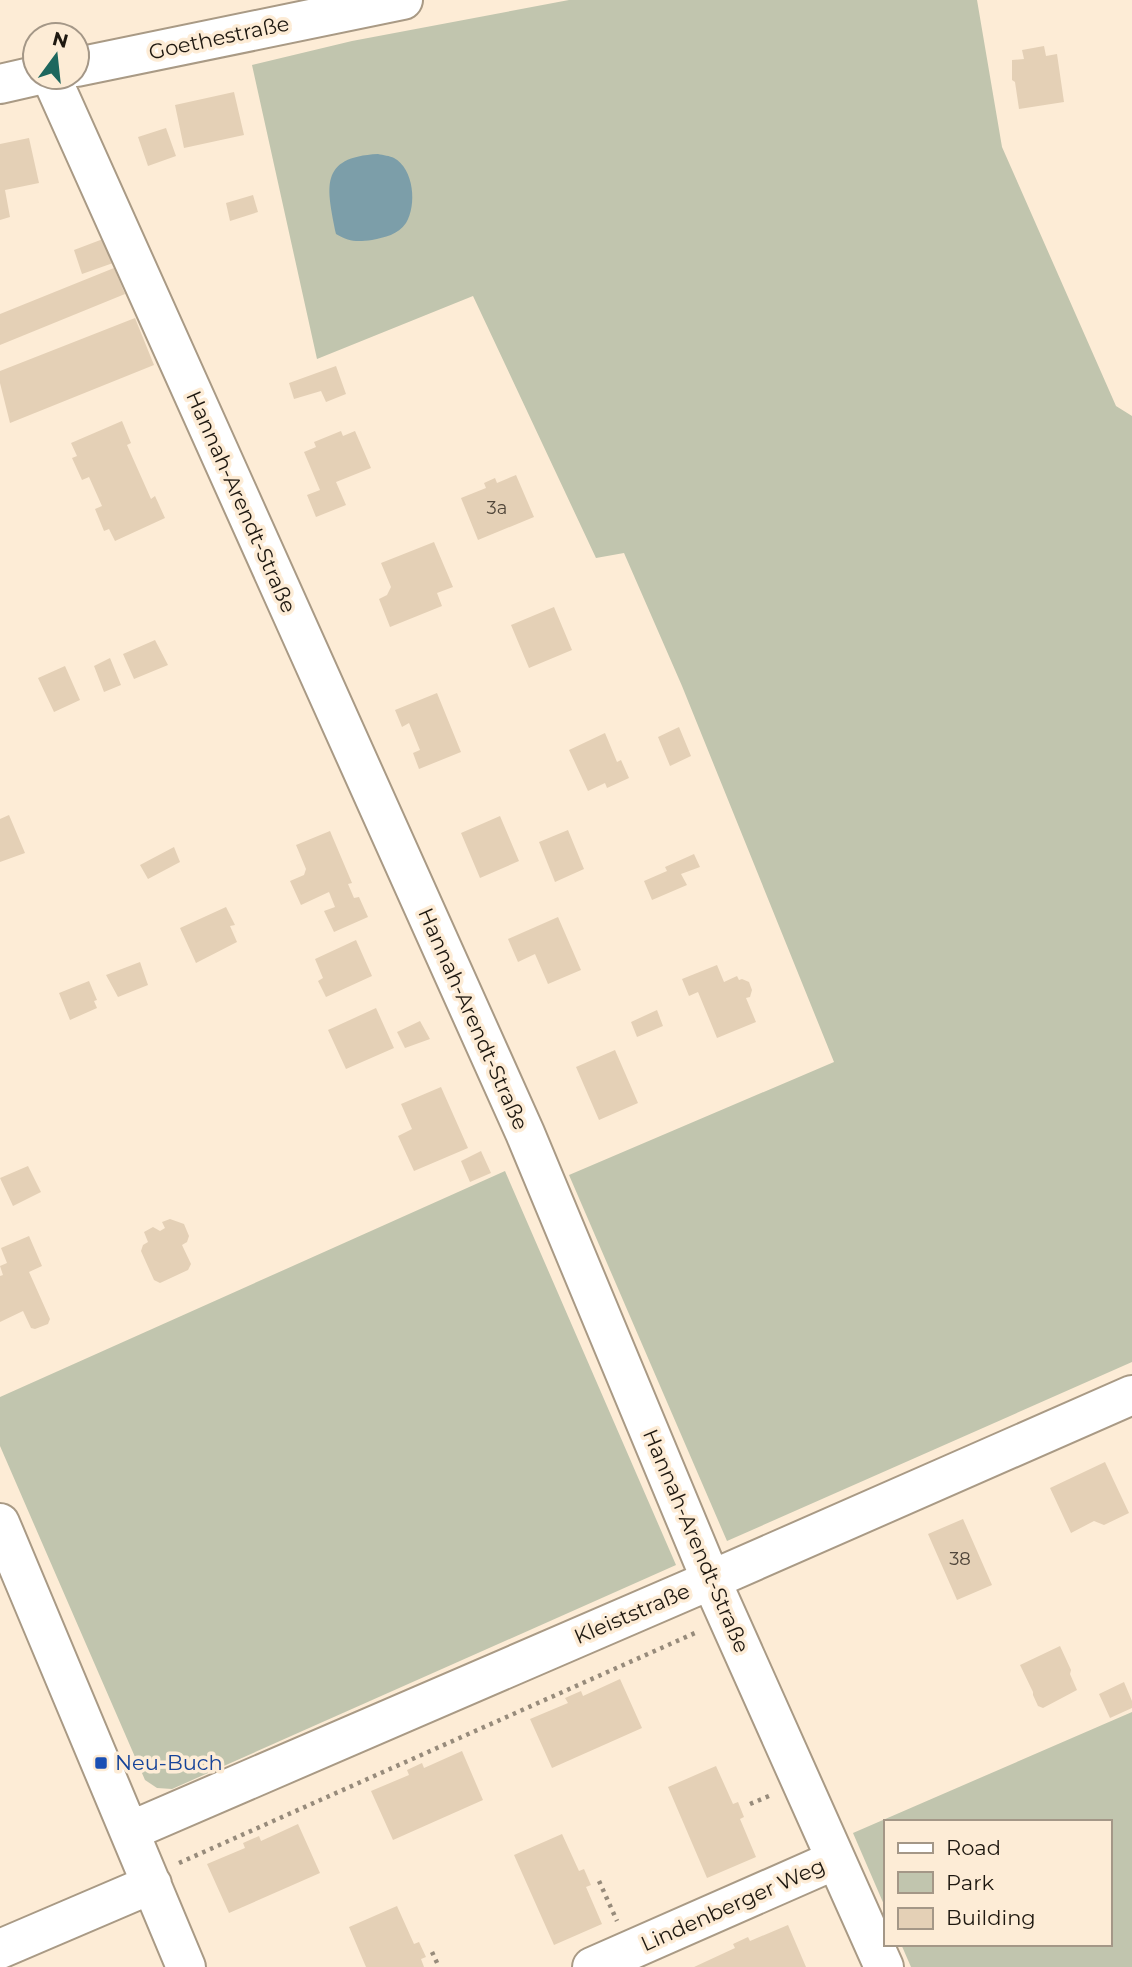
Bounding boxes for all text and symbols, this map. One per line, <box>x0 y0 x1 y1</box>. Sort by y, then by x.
street label: Goethestraße <box>146 10 291 65</box>
north arrow <box>21 21 91 91</box>
text: N <box>50 27 71 53</box>
street label: Hannah-Arendt-Straße <box>181 387 302 617</box>
house number: 3a <box>487 497 507 519</box>
street label: Hannah-Arendt-Straße <box>413 904 534 1134</box>
street label: Hannah-Arendt-Straße <box>638 1425 755 1656</box>
house number: 38 <box>949 1548 971 1570</box>
street label: Kleiststraße <box>570 1578 693 1649</box>
place label: Neu-Buch <box>115 1750 223 1775</box>
marker: Neu-Buch <box>93 1755 109 1771</box>
legend <box>884 1820 1111 1946</box>
text: Road <box>946 1835 1001 1860</box>
street label: Lindenberger Weg <box>637 1853 829 1956</box>
text: Park <box>946 1870 994 1895</box>
text: Building <box>946 1905 1036 1930</box>

